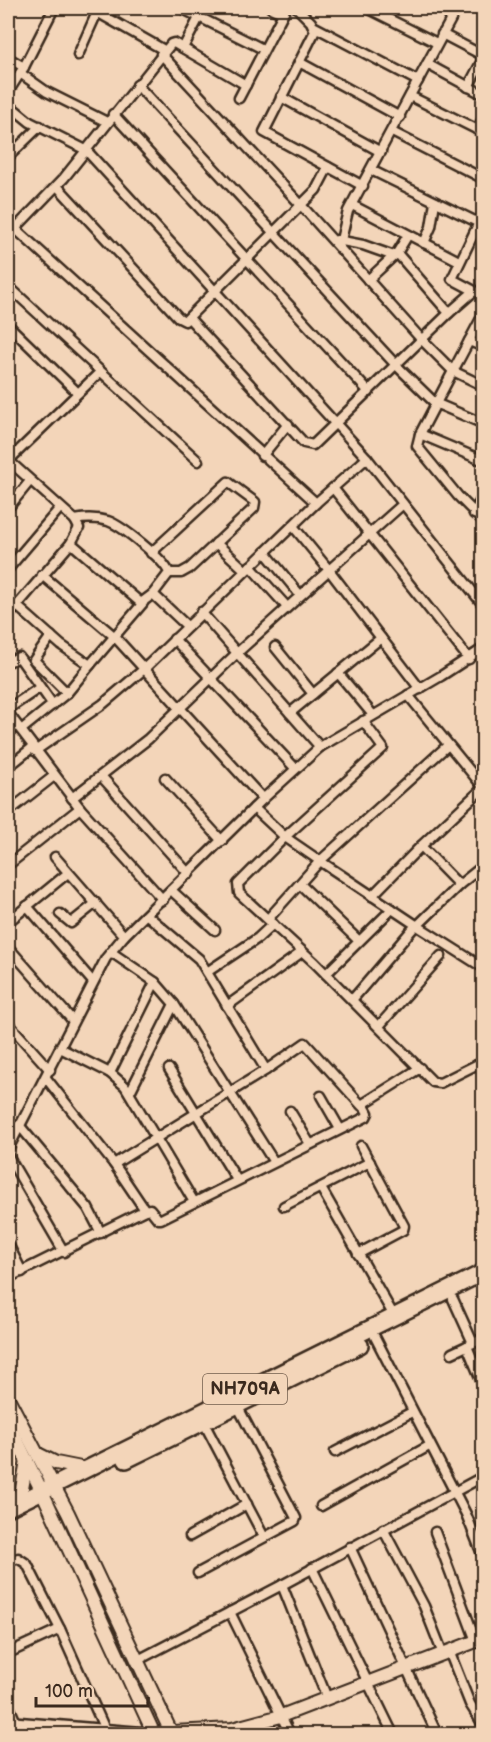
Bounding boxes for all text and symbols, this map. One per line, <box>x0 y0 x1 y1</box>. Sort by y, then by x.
road number: NH709A <box>203 1374 287 1404</box>
scale bar <box>36 1670 148 1708</box>
text: 100 m <box>45 1681 93 1702</box>

